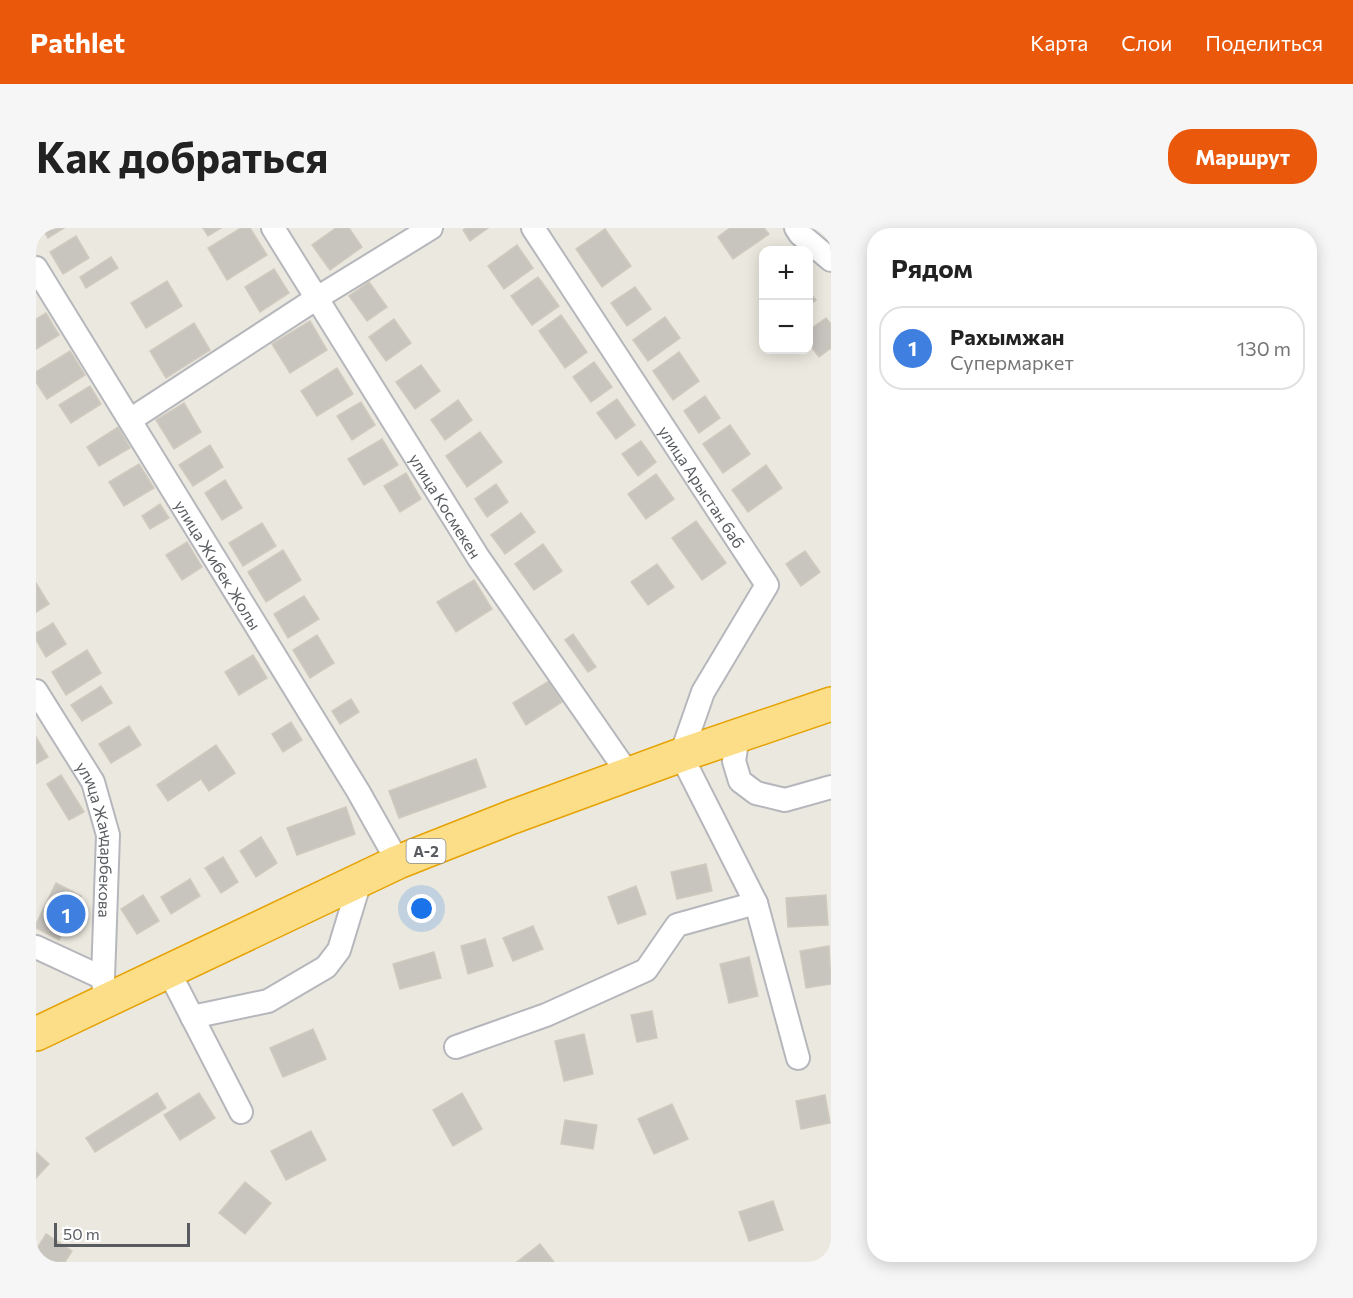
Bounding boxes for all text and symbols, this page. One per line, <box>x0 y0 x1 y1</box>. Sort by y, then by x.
text: Pathlet <box>30 25 125 59</box>
text: Карта <box>1030 30 1088 55</box>
text: Слои <box>1121 30 1172 55</box>
text: Поделиться <box>1205 30 1323 55</box>
button: Маршрут <box>1168 129 1317 184</box>
text: Как добраться <box>36 130 328 182</box>
map controls <box>759 246 813 354</box>
button: + <box>759 246 813 300</box>
text: Рядом <box>891 252 973 283</box>
button: − <box>759 300 813 354</box>
text: Рахымжан <box>950 323 1065 350</box>
text: 1 <box>908 336 917 360</box>
text: 130 m <box>1237 336 1291 360</box>
text: Супермаркет <box>950 350 1074 374</box>
street label: улица Арыстан баб <box>655 422 749 551</box>
street label: улица Космекен <box>406 450 486 562</box>
street label: улица Жибек Жолы <box>171 496 266 633</box>
street label: улица Жандарбекова <box>73 758 118 918</box>
road number: A-2 <box>406 839 446 863</box>
pin: 1 <box>46 892 86 936</box>
your location <box>407 894 436 923</box>
scale bar <box>54 1220 190 1248</box>
text: 50 m <box>63 1224 100 1243</box>

